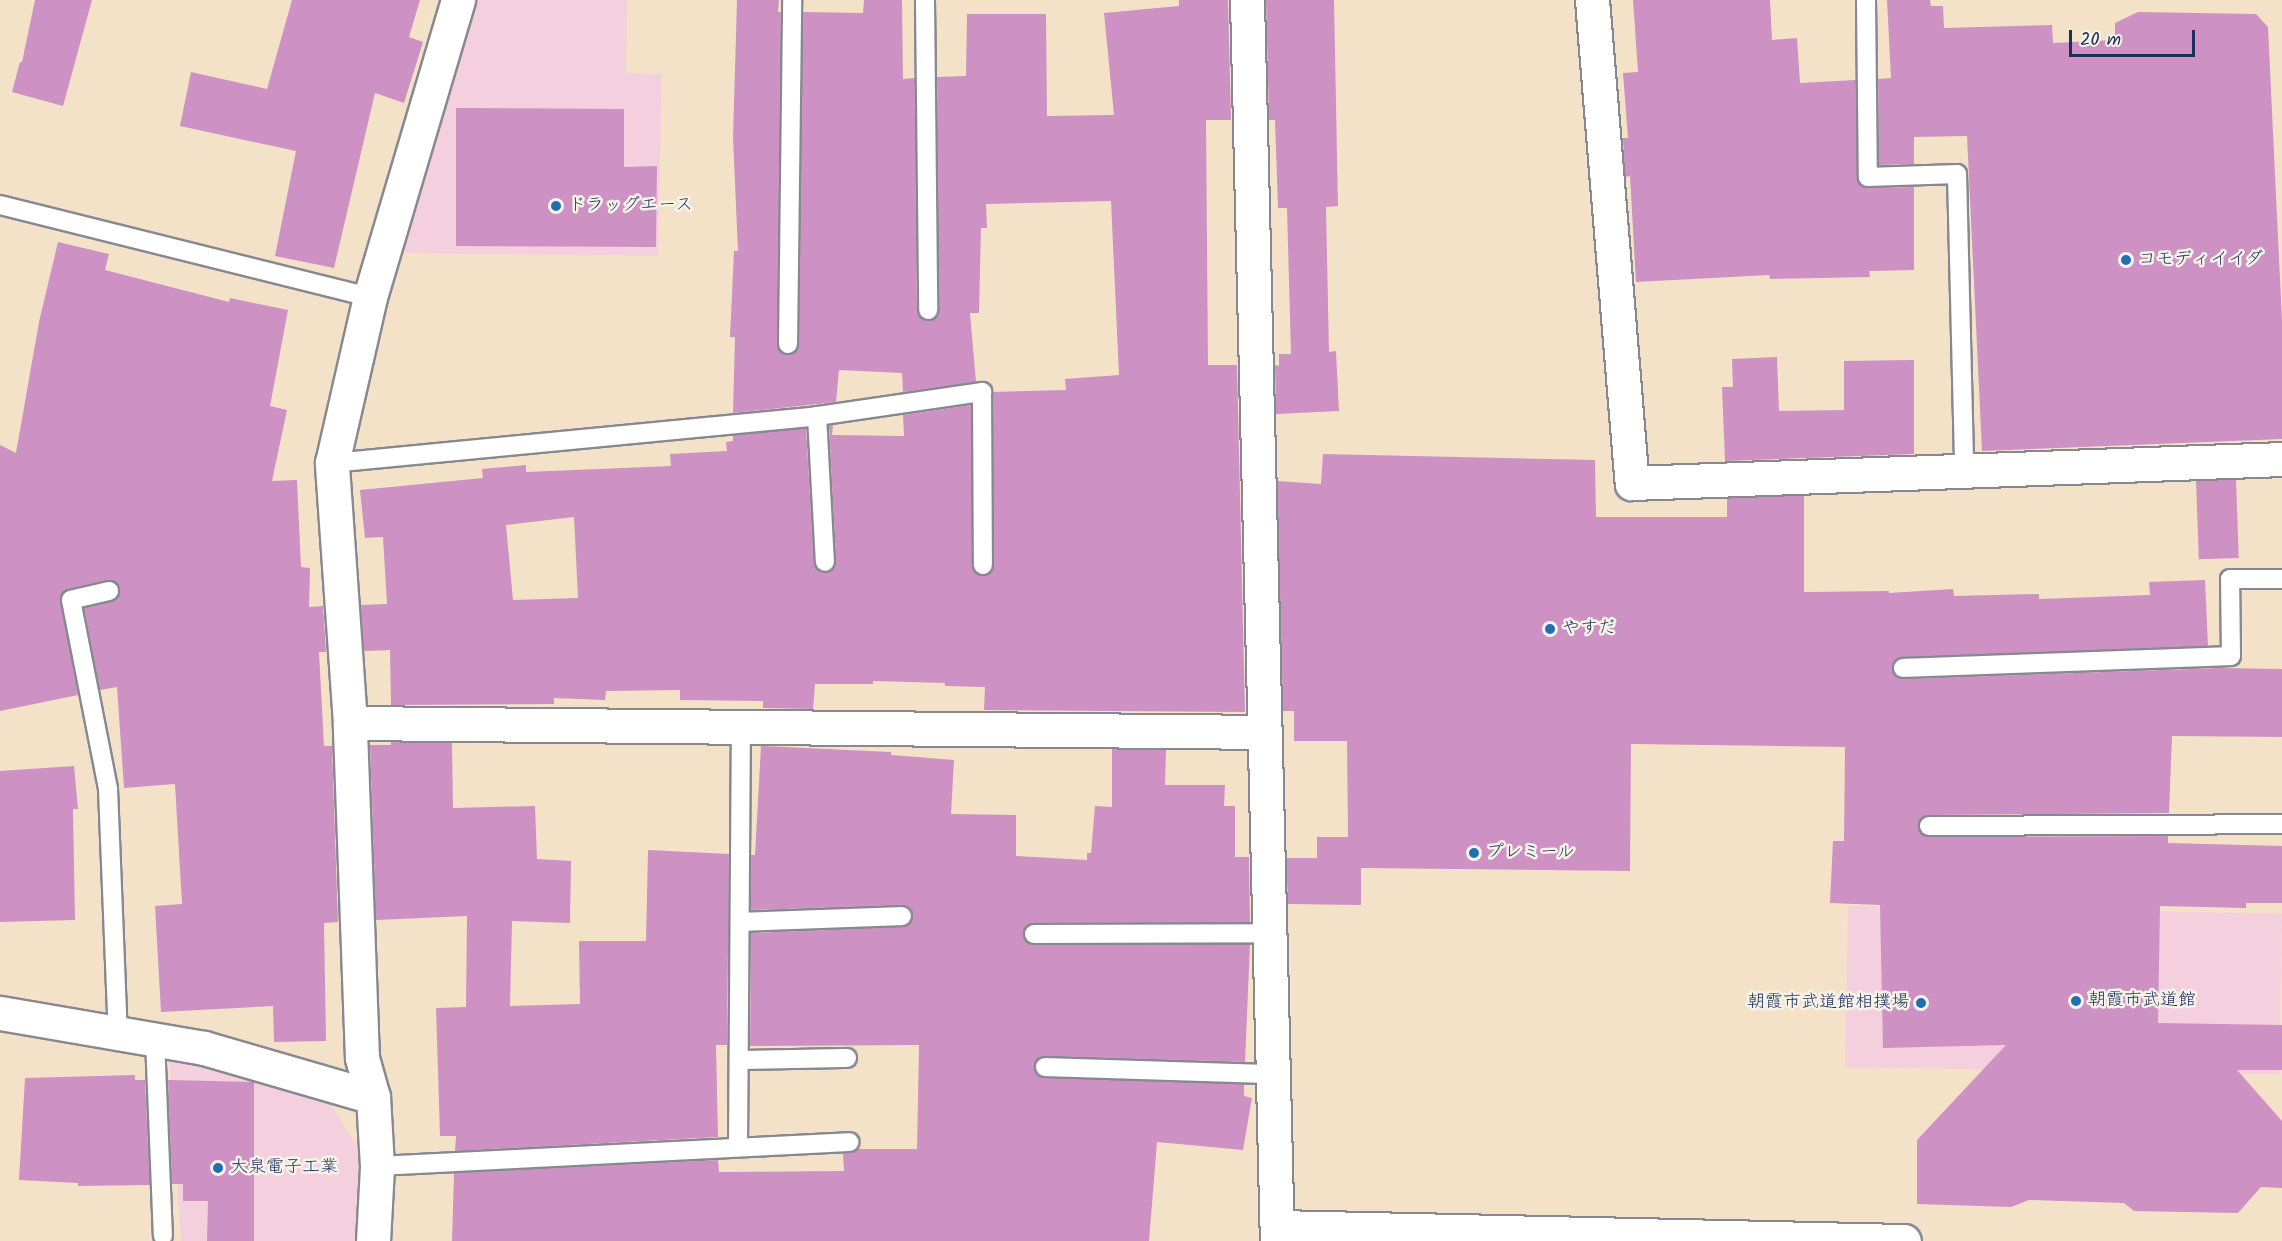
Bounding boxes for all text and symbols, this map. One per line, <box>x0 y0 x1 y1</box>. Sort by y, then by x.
scale bar <box>2072 18 2198 56</box>
text: 20 m <box>2080 26 2121 55</box>
place label: ドラッグエース <box>568 195 694 217</box>
marker: ドラッグエース <box>549 199 563 213</box>
place label: コモディイイダ <box>2138 249 2264 271</box>
marker: コモディイイダ <box>2119 253 2133 267</box>
place label: やすだ <box>1562 618 1616 640</box>
marker: やすだ <box>1543 622 1557 636</box>
place label: プレミール <box>1486 842 1576 864</box>
marker: プレミール <box>1467 846 1481 860</box>
place label: 朝霞市武道館 <box>2088 990 2196 1012</box>
place label: 朝霞市武道館相撲場 <box>1747 992 1909 1014</box>
marker: 朝霞市武道館 <box>2069 994 2083 1008</box>
marker: 朝霞市武道館相撲場 <box>1914 996 1928 1010</box>
place label: 大泉電子工業 <box>230 1157 338 1179</box>
marker: 大泉電子工業 <box>211 1161 225 1175</box>

